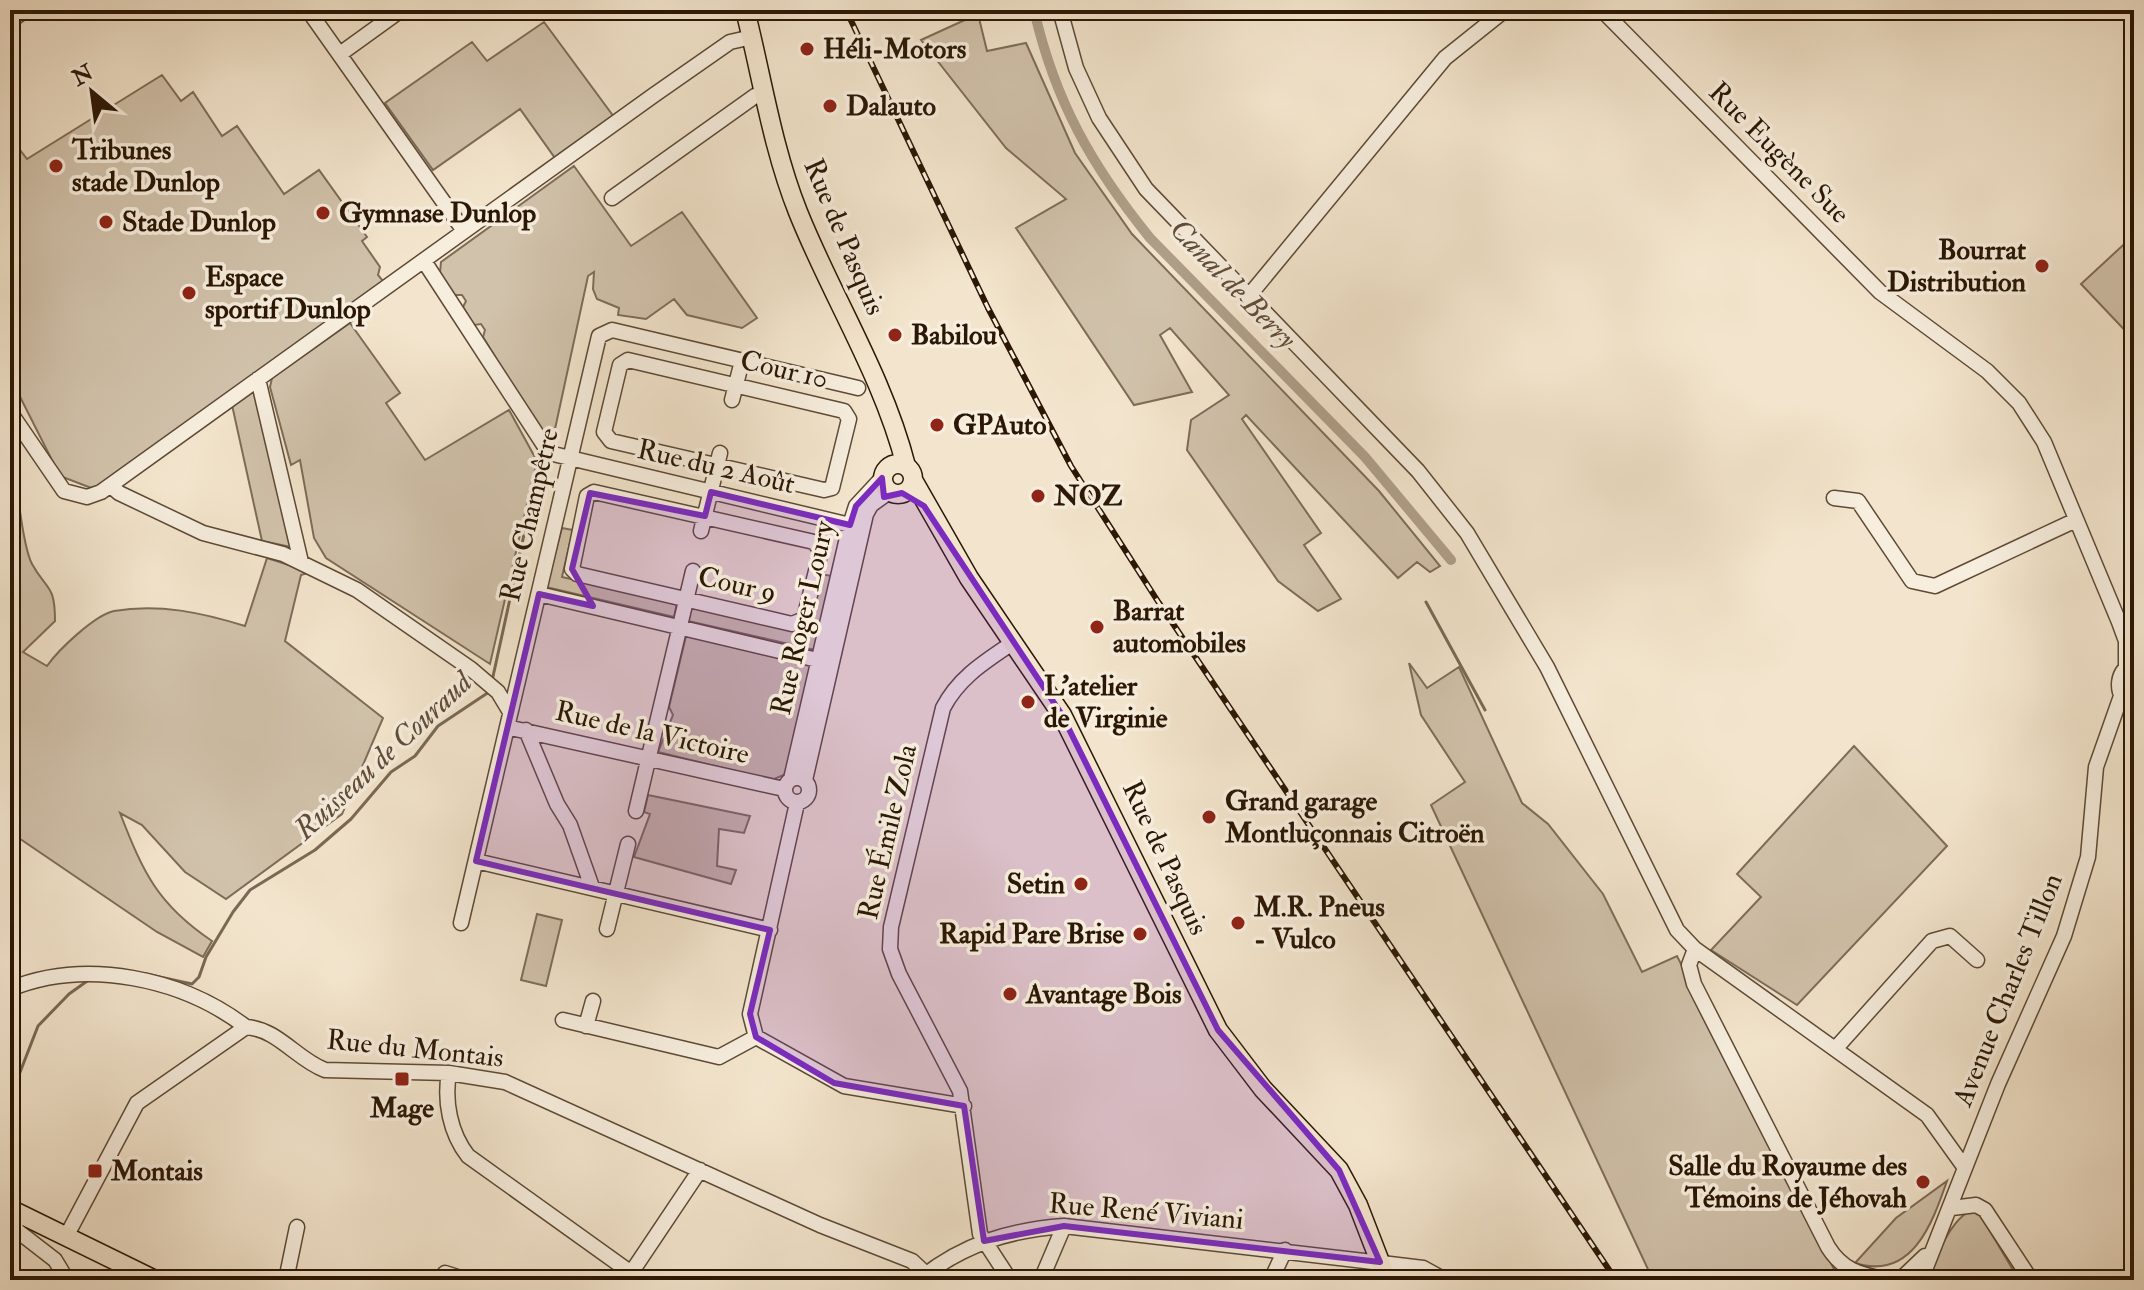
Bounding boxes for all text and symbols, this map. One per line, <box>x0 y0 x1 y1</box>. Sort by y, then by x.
place label: Héli-Motors <box>823 32 967 67</box>
marker: Héli-Motors <box>798 40 816 58</box>
north arrow <box>52 52 132 132</box>
text: N <box>67 58 98 93</box>
street label: Rue Eugène Sue <box>1701 75 1857 231</box>
place label: Dalauto <box>846 89 936 124</box>
marker: Dalauto <box>821 97 839 115</box>
place label: Tribunes stade Dunlop <box>71 133 220 200</box>
street label: Rue de Pasquis <box>795 154 893 320</box>
marker: Tribunes stade Dunlop <box>47 157 65 175</box>
place label: Gymnase Dunlop <box>339 196 536 231</box>
marker: Gymnase Dunlop <box>314 204 332 222</box>
place label: Stade Dunlop <box>122 205 276 240</box>
water label: Canal de Berry <box>1162 211 1305 357</box>
marker: Stade Dunlop <box>97 213 115 231</box>
place label: Bourrat Distribution <box>1887 233 2027 300</box>
marker: Bourrat Distribution <box>2033 257 2051 275</box>
place label: Espace sportif Dunlop <box>205 260 371 327</box>
marker: Espace sportif Dunlop <box>180 284 198 302</box>
place label: Babilou <box>911 318 997 353</box>
marker: Babilou <box>886 326 904 344</box>
street label: Cour 10 <box>737 343 831 397</box>
place label: GPAuto <box>953 408 1047 443</box>
marker: GPAuto <box>928 416 946 434</box>
street label: Rue Champêtre <box>493 424 567 605</box>
street label: Rue du 2 Août <box>634 432 798 502</box>
place label: NOZ <box>1053 479 1123 514</box>
marker: NOZ <box>1029 487 1047 505</box>
street label: Rue Roger Loury <box>764 517 842 718</box>
street label: Cour 9 <box>694 559 780 611</box>
place label: Barrat automobiles <box>1113 594 1246 661</box>
marker: Barrat automobiles <box>1088 618 1106 636</box>
water label: Ruisseau de Couraud <box>286 662 481 849</box>
place label: L'atelier de Virginie <box>1044 669 1168 736</box>
marker: L'atelier de Virginie <box>1019 693 1037 711</box>
street label: Rue de la Victoire <box>552 694 753 772</box>
street label: Rue Émile Zola <box>851 740 925 923</box>
street label: Rue de Pasquis <box>1114 775 1216 941</box>
place label: Grand garage Montluçonnais Citroën <box>1224 784 1485 851</box>
marker: Grand garage Montluçonnais Citroën <box>1200 808 1218 826</box>
place label: Setin <box>1007 867 1066 902</box>
street label: Avenue Charles Tillon <box>1945 868 2071 1113</box>
marker: Setin <box>1072 875 1090 893</box>
place label: M.R. Pneus - Vulco <box>1253 890 1385 957</box>
marker: M.R. Pneus - Vulco <box>1229 914 1247 932</box>
place label: Rapid Pare Brise <box>939 917 1124 952</box>
marker: Rapid Pare Brise <box>1131 925 1149 943</box>
place label: Avantage Bois <box>1025 977 1182 1012</box>
marker: Avantage Bois <box>1001 985 1019 1003</box>
street label: Rue du Montais <box>325 1022 505 1076</box>
marker: Mage <box>393 1070 411 1088</box>
place label: Mage <box>369 1091 434 1126</box>
place label: Salle du Royaume des Témoins de Jéhovah <box>1668 1149 1907 1216</box>
place label: Montais <box>110 1154 203 1189</box>
marker: Montais <box>86 1162 104 1180</box>
marker: Salle du Royaume des Témoins de Jéhovah <box>1914 1173 1932 1191</box>
street label: Rue René Viviani <box>1047 1186 1245 1238</box>

